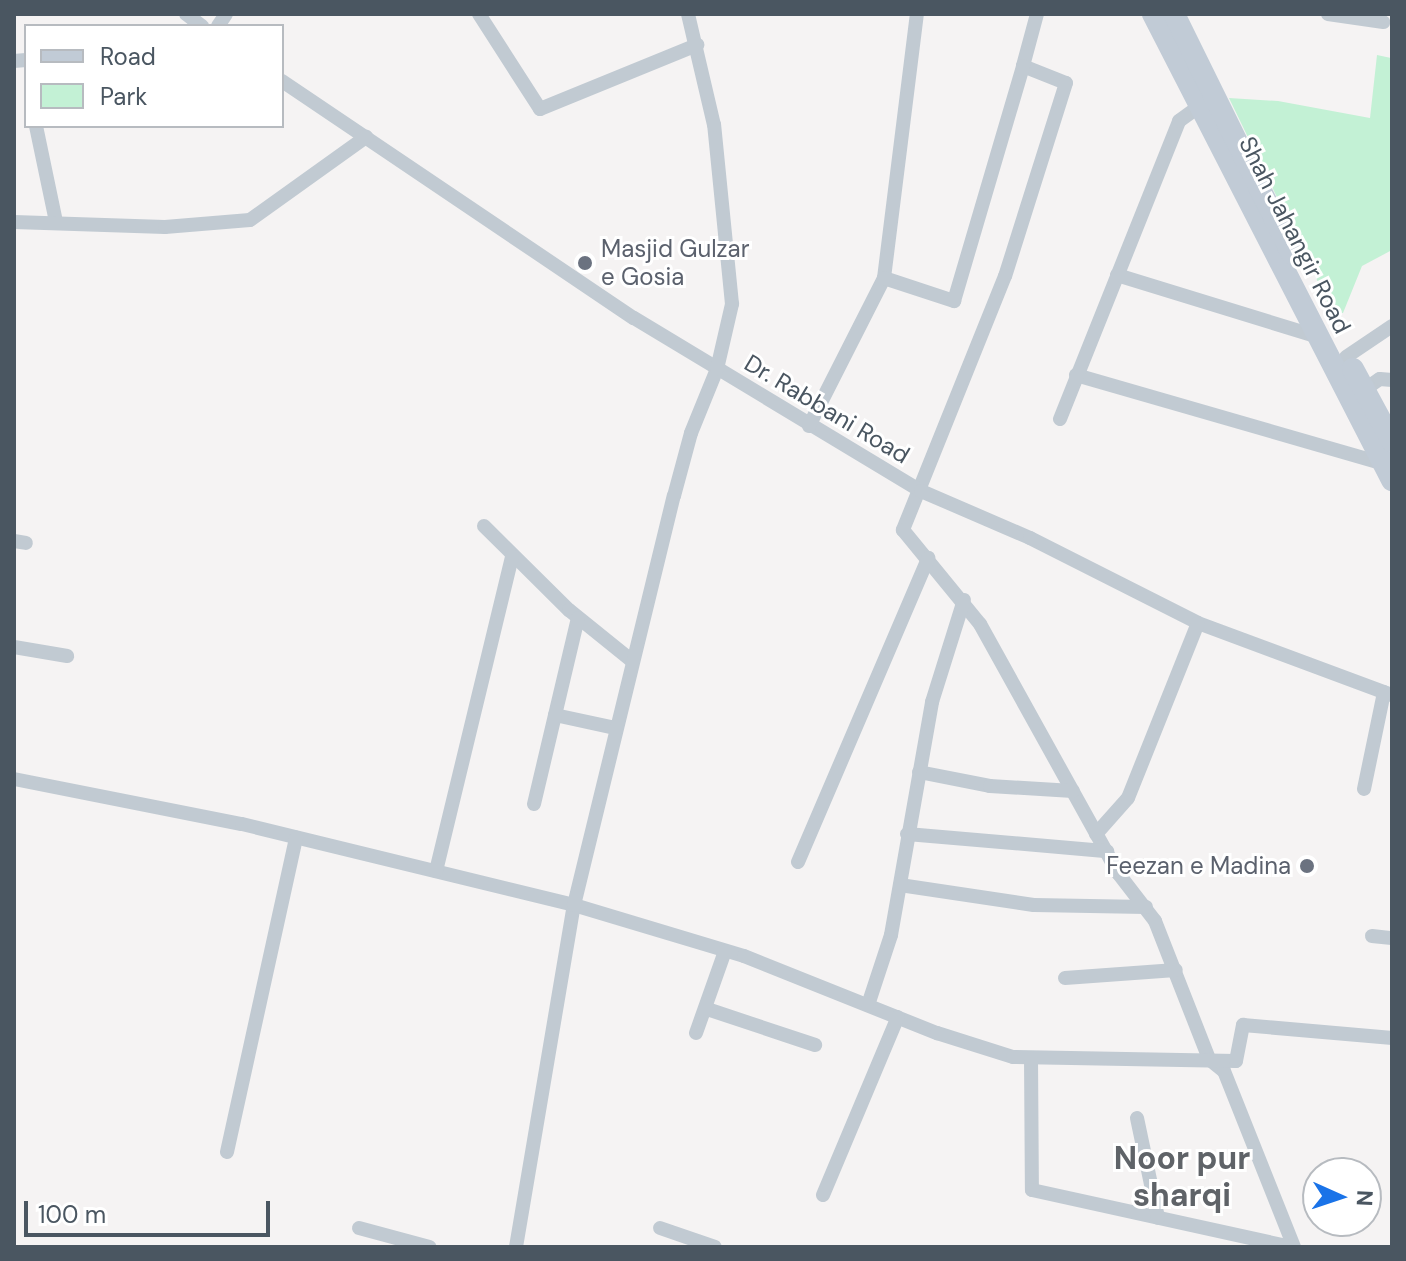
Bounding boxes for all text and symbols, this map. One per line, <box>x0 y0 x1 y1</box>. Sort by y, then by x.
legend <box>24 24 284 128</box>
text: Road <box>100 41 156 72</box>
text: Park <box>100 81 147 112</box>
street label: Shah Jahangir Road <box>1233 132 1357 338</box>
place label: Masjid Gulzar e Gosia <box>601 235 750 291</box>
marker: Masjid Gulzar e Gosia <box>576 254 594 272</box>
street label: Dr. Rabbani Road <box>739 348 915 470</box>
place label: Feezan e Madina <box>1106 852 1291 880</box>
marker: Feezan e Madina <box>1298 857 1316 875</box>
district label: Noor pur sharqi <box>1114 1140 1250 1215</box>
north arrow <box>1302 1157 1382 1237</box>
scale bar <box>28 1185 274 1235</box>
text: N <box>1350 1189 1379 1207</box>
text: 100 m <box>38 1199 106 1230</box>

